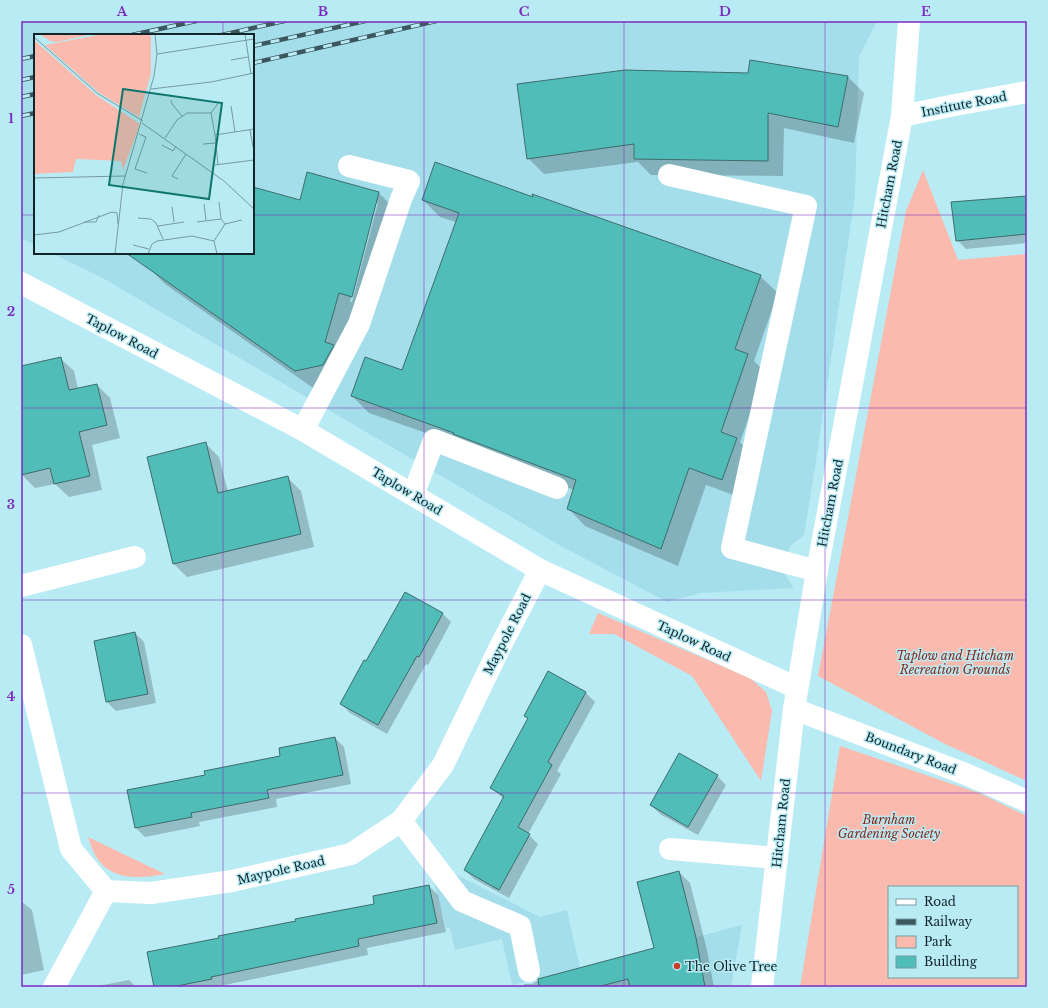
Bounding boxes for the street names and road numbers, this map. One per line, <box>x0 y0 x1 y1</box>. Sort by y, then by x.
street label: Institute Road <box>920 88 1008 120</box>
street label: Hitcham Road <box>873 139 905 229</box>
street label: Taplow Road <box>83 311 161 361</box>
street label: Hitcham Road <box>814 458 846 548</box>
street label: Taplow Road <box>369 464 445 518</box>
street label: Maypole Road <box>480 591 534 677</box>
street label: Taplow Road <box>655 617 733 665</box>
street label: Boundary Road <box>863 729 959 777</box>
street label: Hitcham Road <box>769 778 793 868</box>
street label: Maypole Road <box>236 853 326 887</box>

